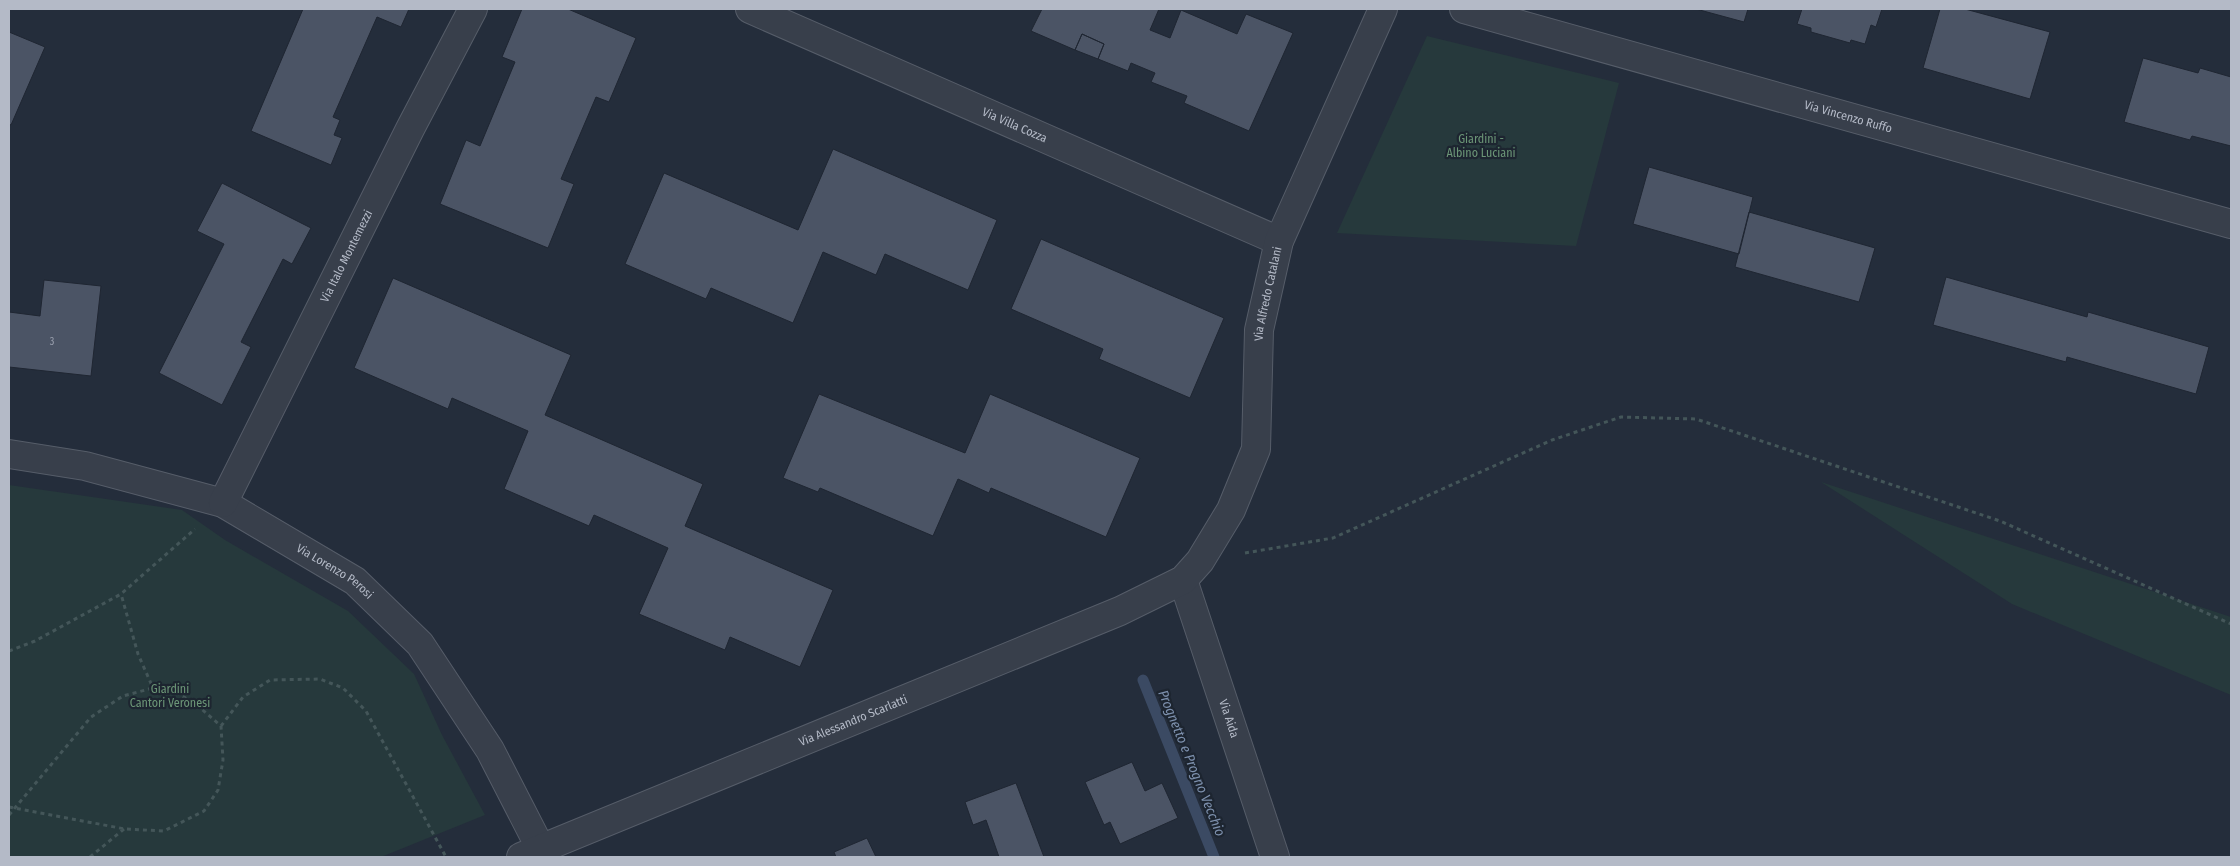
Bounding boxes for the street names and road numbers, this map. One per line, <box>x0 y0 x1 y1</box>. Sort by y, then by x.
street label: Via Vincenzo Ruffo <box>1803 98 1894 136</box>
street label: Via Villa Cozza <box>980 105 1049 145</box>
street label: Via Italo Montemezzi <box>318 208 375 305</box>
street label: Via Alfredo Catalani <box>1252 245 1285 341</box>
street label: Via Lorenzo Perosi <box>294 541 376 602</box>
street label: Via Alessandro Scarlatti <box>797 692 909 749</box>
street label: Via Aida <box>1216 698 1242 740</box>

